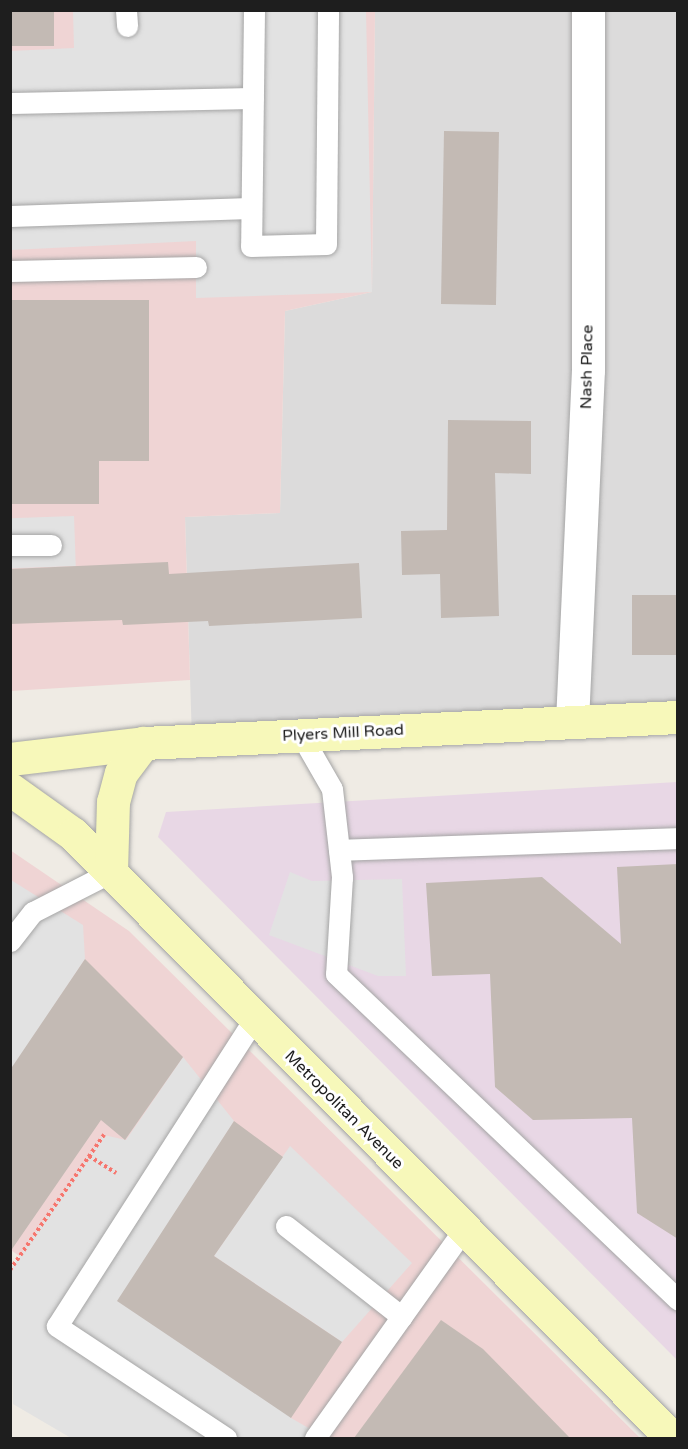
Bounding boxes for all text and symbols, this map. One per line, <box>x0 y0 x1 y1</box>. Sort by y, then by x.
street label: Nash Place <box>577 325 597 409</box>
street label: Plyers Mill Road <box>282 720 404 746</box>
street label: Metropolitan Avenue <box>281 1047 407 1173</box>

